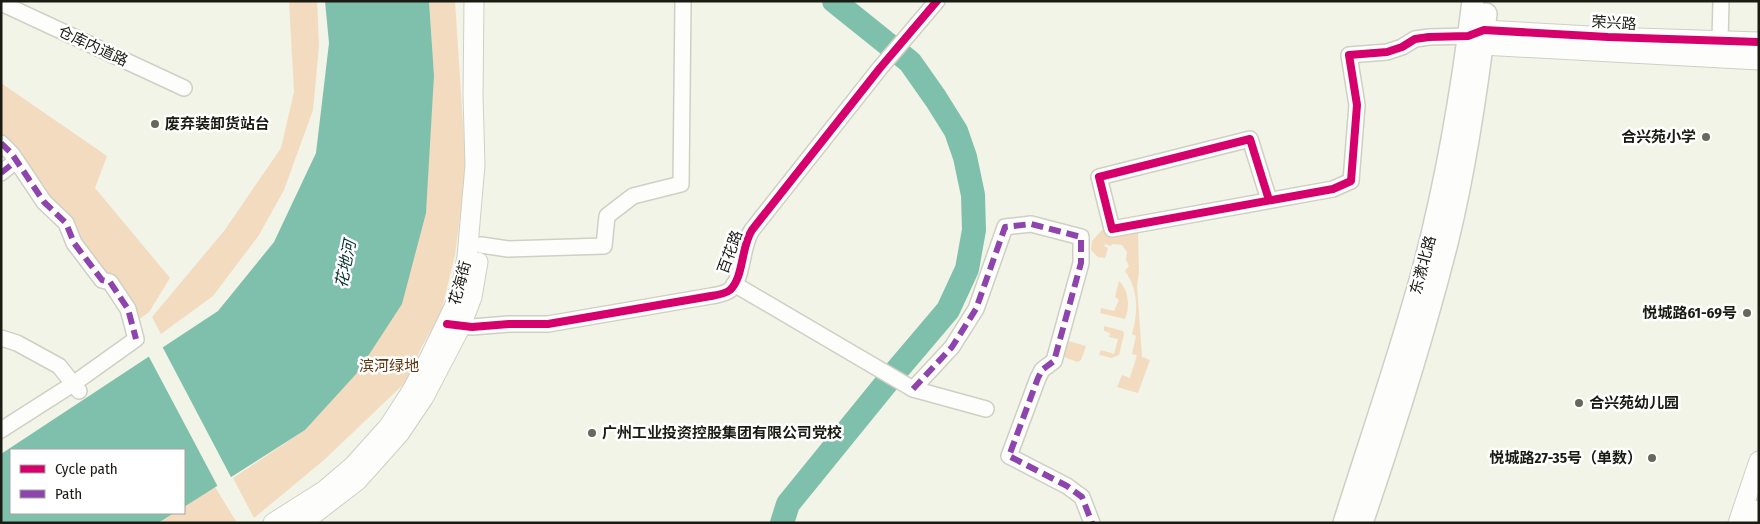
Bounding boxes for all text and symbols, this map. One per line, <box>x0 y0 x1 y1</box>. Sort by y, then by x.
street label: 荣兴路 <box>1591 13 1637 33</box>
street label: 仓库内道路 <box>55 22 131 70</box>
place label: 废弃装卸货站台 <box>165 115 270 133</box>
marker: 废弃装卸货站台 <box>149 118 161 130</box>
place label: 合兴苑小学 <box>1621 128 1696 146</box>
marker: 合兴苑小学 <box>1700 131 1712 143</box>
street label: 百花路 <box>714 228 746 276</box>
street label: 东漖北路 <box>1407 234 1439 296</box>
water label: 花地河 <box>332 236 360 289</box>
street label: 花海街 <box>445 259 475 307</box>
place label: 悦城路61-69号 <box>1643 304 1737 322</box>
marker: 悦城路61-69号 <box>1741 307 1753 319</box>
park label: 滨河绿地 <box>359 357 419 375</box>
place label: 合兴苑幼儿园 <box>1589 394 1679 412</box>
marker: 合兴苑幼儿园 <box>1573 397 1585 409</box>
place label: 广州工业投资控股集团有限公司党校 <box>602 424 842 442</box>
marker: 广州工业投资控股集团有限公司党校 <box>586 427 598 439</box>
legend <box>10 449 185 514</box>
place label: 悦城路27-35号（单数） <box>1490 449 1642 467</box>
marker: 悦城路27-35号（单数） <box>1646 452 1658 464</box>
text: Cycle path <box>55 460 118 478</box>
text: Path <box>55 485 82 503</box>

